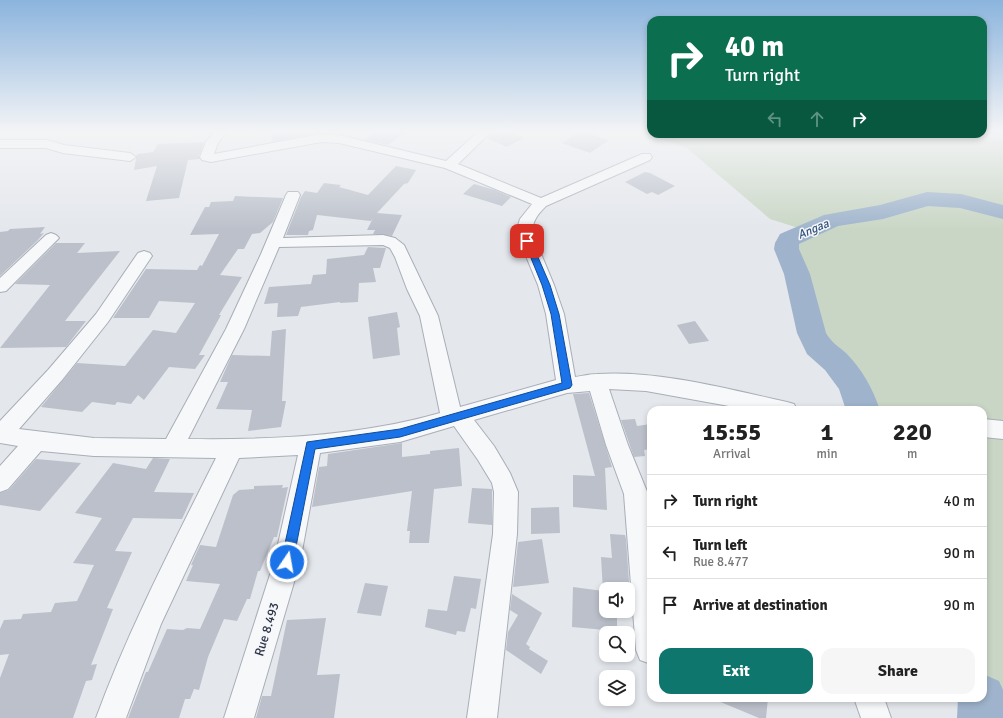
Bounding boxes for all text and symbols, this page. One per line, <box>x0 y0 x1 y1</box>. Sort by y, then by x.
text: 40 m <box>725 30 784 64</box>
icon: right <box>659 32 711 84</box>
text: Turn right <box>725 64 800 86</box>
icon: left <box>764 108 786 130</box>
icon: ahead <box>806 108 828 130</box>
icon: right <box>848 108 870 130</box>
water label: Angaa <box>795 216 832 243</box>
pin <box>510 224 544 258</box>
icon: arrive <box>516 230 538 252</box>
text: 15:55 <box>702 417 761 447</box>
text: 1 <box>821 417 833 447</box>
text: 220 <box>893 417 932 447</box>
text: Arrival <box>713 446 750 462</box>
text: min <box>817 446 838 462</box>
text: m <box>907 446 917 462</box>
icon: right <box>659 490 681 512</box>
text: Turn right <box>693 492 758 510</box>
text: 40 m <box>944 492 975 510</box>
text: Turn left <box>693 536 747 554</box>
position arrow <box>266 541 308 583</box>
icon: left <box>659 542 681 564</box>
text: 90 m <box>944 544 975 562</box>
text: Rue 8.477 <box>693 554 748 570</box>
map controls <box>599 582 635 706</box>
button: sound <box>599 582 635 618</box>
icon: arrive <box>659 594 681 616</box>
text: Arrive at destination <box>693 596 828 614</box>
text: 90 m <box>944 596 975 614</box>
street label: Rue 8.493 <box>251 600 283 658</box>
button: search <box>599 626 635 662</box>
button: Exit <box>659 648 813 694</box>
button: Share <box>821 648 975 694</box>
button: layers <box>599 670 635 706</box>

